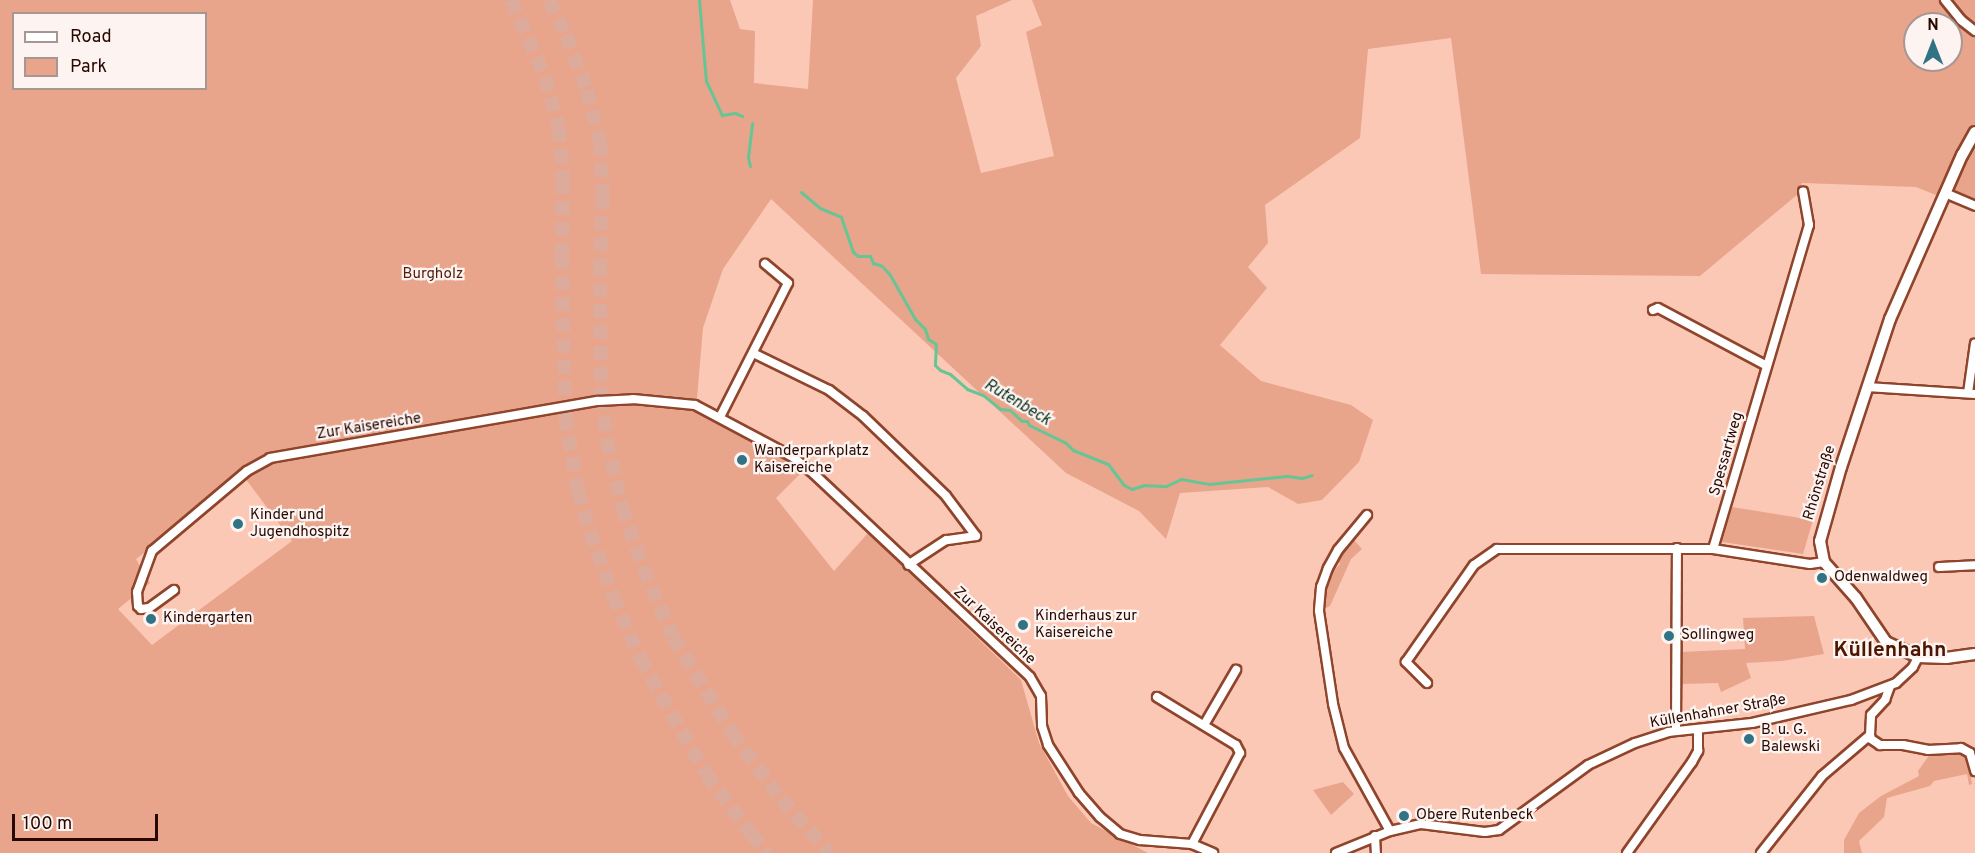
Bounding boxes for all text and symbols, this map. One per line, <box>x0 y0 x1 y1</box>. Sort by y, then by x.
legend <box>12 12 207 90</box>
north arrow <box>1903 12 1963 72</box>
text: N <box>1927 16 1939 36</box>
text: Road <box>70 26 112 49</box>
text: Park <box>70 56 107 79</box>
park label: Burgholz <box>403 266 463 284</box>
water label: Rutenbeck <box>980 376 1054 430</box>
street label: Zur Kaisereiche <box>315 410 423 444</box>
street label: Spessartweg <box>1706 410 1748 498</box>
place label: Wanderparkplatz Kaisereiche <box>754 442 869 477</box>
street label: Rhönstraße <box>1800 443 1840 523</box>
marker: Wanderparkplatz Kaisereiche <box>735 453 749 467</box>
place label: Kinder und Jugendhospitz <box>250 506 350 541</box>
marker: Kinder und Jugendhospitz <box>231 517 245 531</box>
place label: Odenwaldweg <box>1834 569 1928 587</box>
marker: Odenwaldweg <box>1815 571 1829 585</box>
street label: Zur Kaisereiche <box>949 583 1039 669</box>
place label: Kinderhaus zur Kaisereiche <box>1035 607 1137 642</box>
place label: Kindergarten <box>163 610 252 628</box>
marker: Kindergarten <box>144 612 158 626</box>
marker: Kinderhaus zur Kaisereiche <box>1016 618 1030 632</box>
place label: Sollingweg <box>1681 627 1754 645</box>
marker: Sollingweg <box>1662 629 1676 643</box>
district label: Küllenhahn <box>1834 638 1946 664</box>
street label: Küllenhahner Straße <box>1649 691 1787 733</box>
place label: B. u. G. Balewski <box>1761 721 1820 756</box>
marker: B. u. G. Balewski <box>1742 732 1756 746</box>
scale bar <box>15 802 160 840</box>
place label: Obere Rutenbeck <box>1416 807 1534 825</box>
marker: Obere Rutenbeck <box>1397 809 1411 823</box>
text: 100 m <box>23 813 72 836</box>

